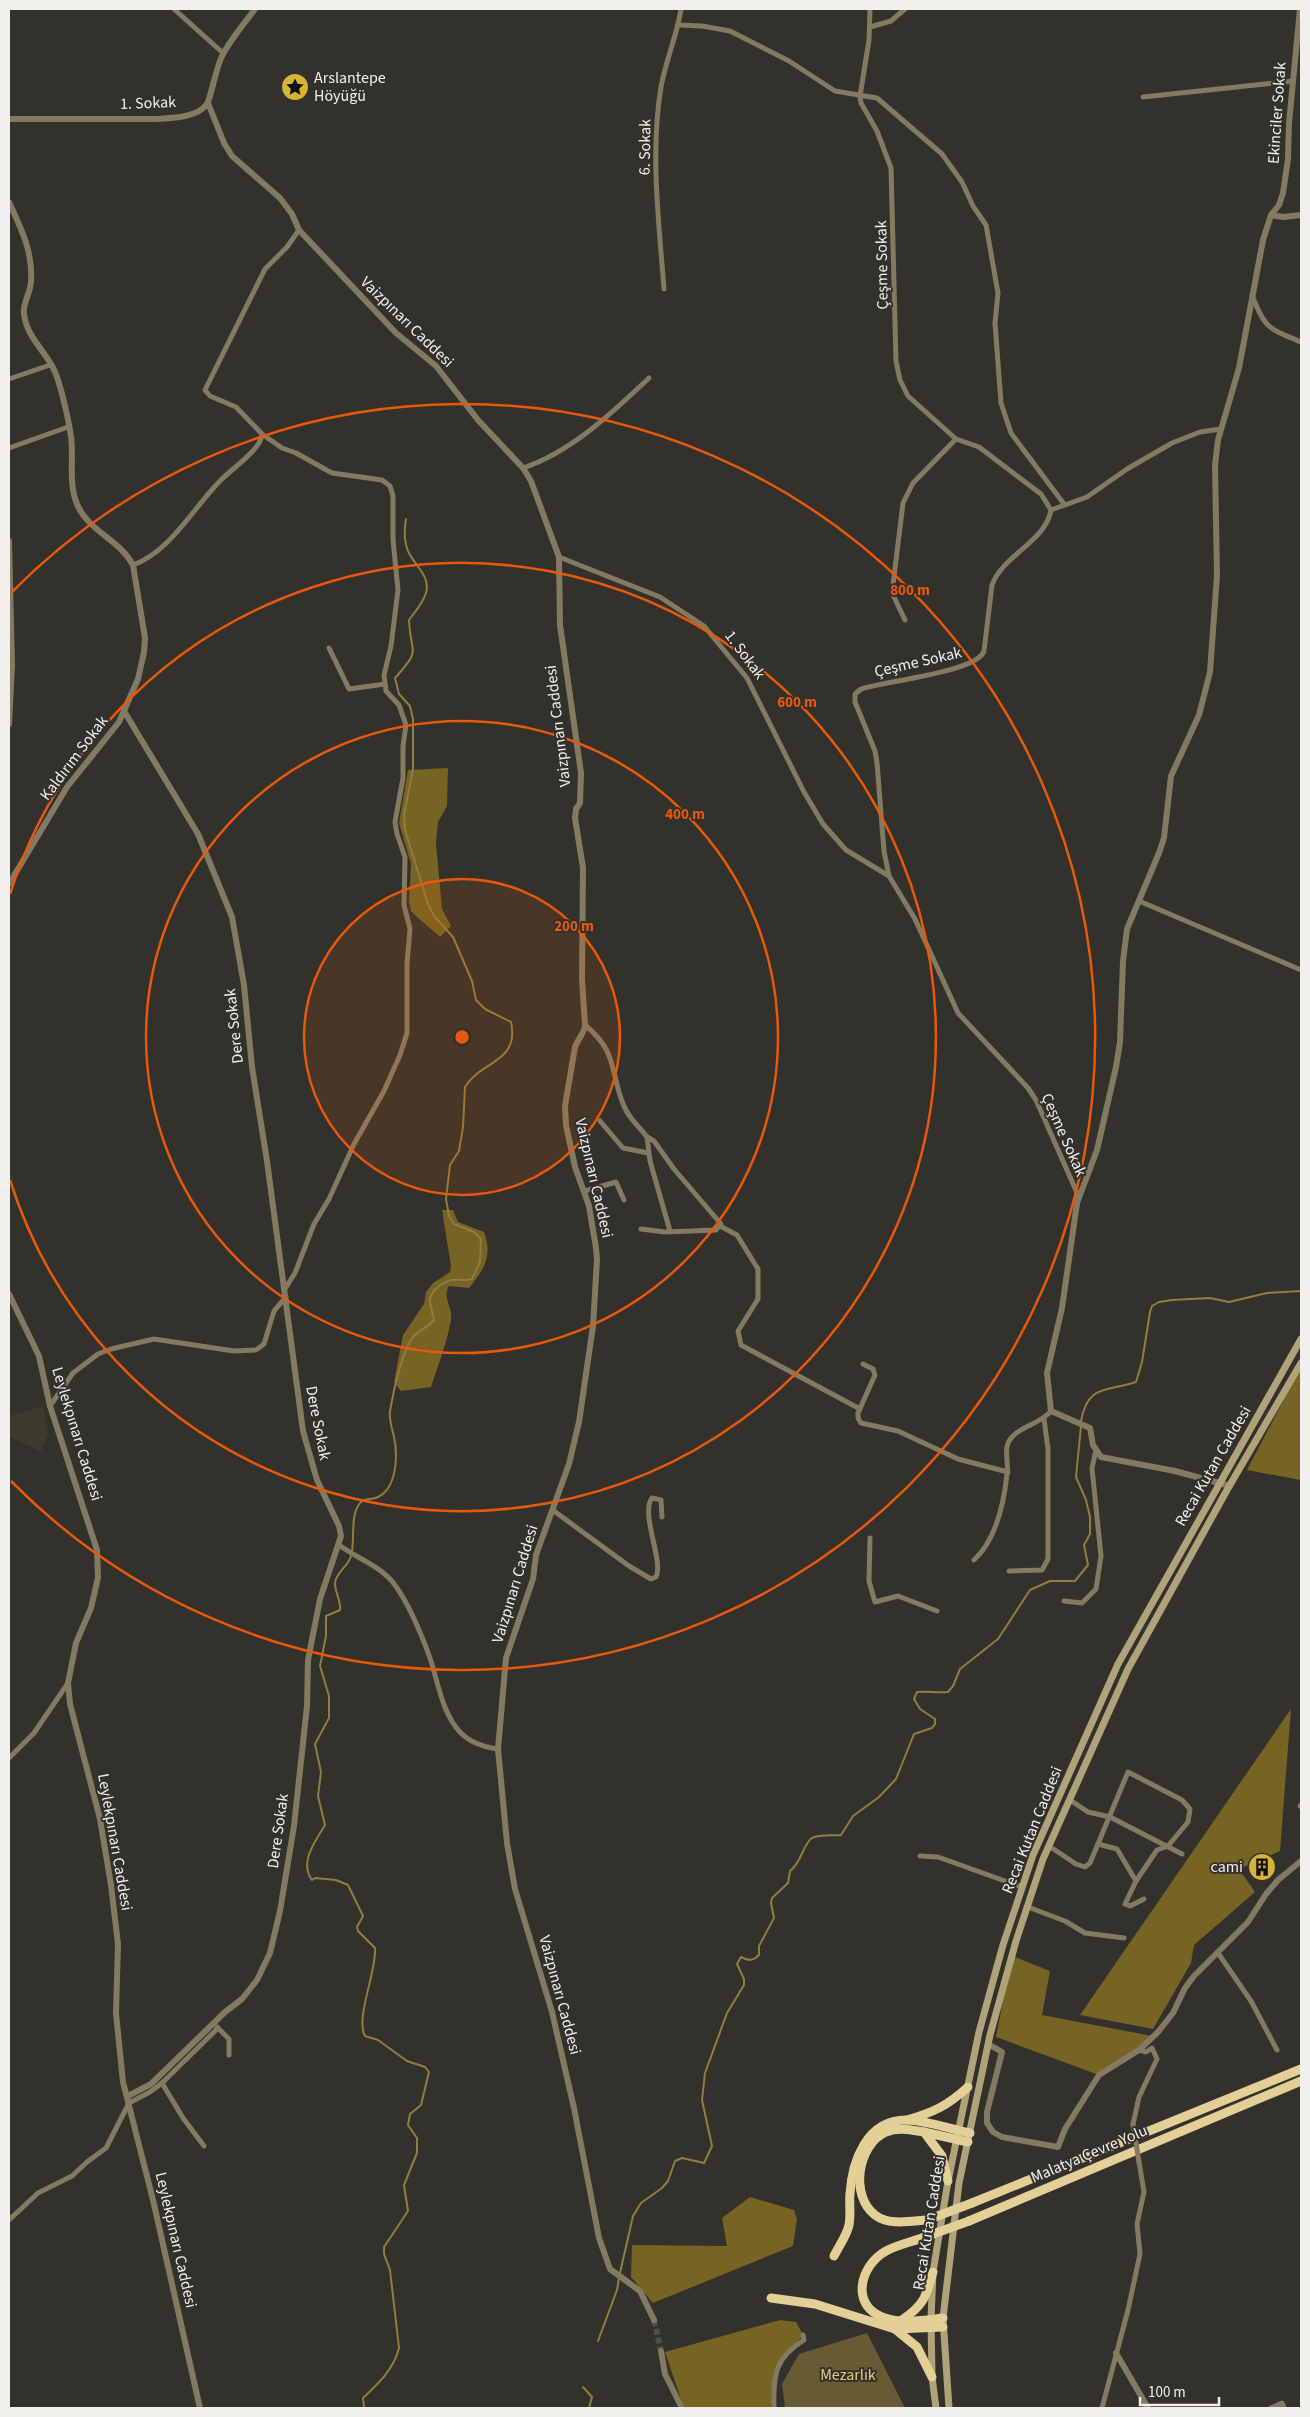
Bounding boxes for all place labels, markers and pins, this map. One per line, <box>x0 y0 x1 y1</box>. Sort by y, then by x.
place label: Arslantepe Höyüğü <box>314 67 386 107</box>
place icon: Arslantepe Höyüğü <box>280 72 310 102</box>
centre of rings <box>453 1028 471 1046</box>
building icon: cami <box>1247 1852 1277 1882</box>
place label: cami <box>1211 1856 1243 1878</box>

